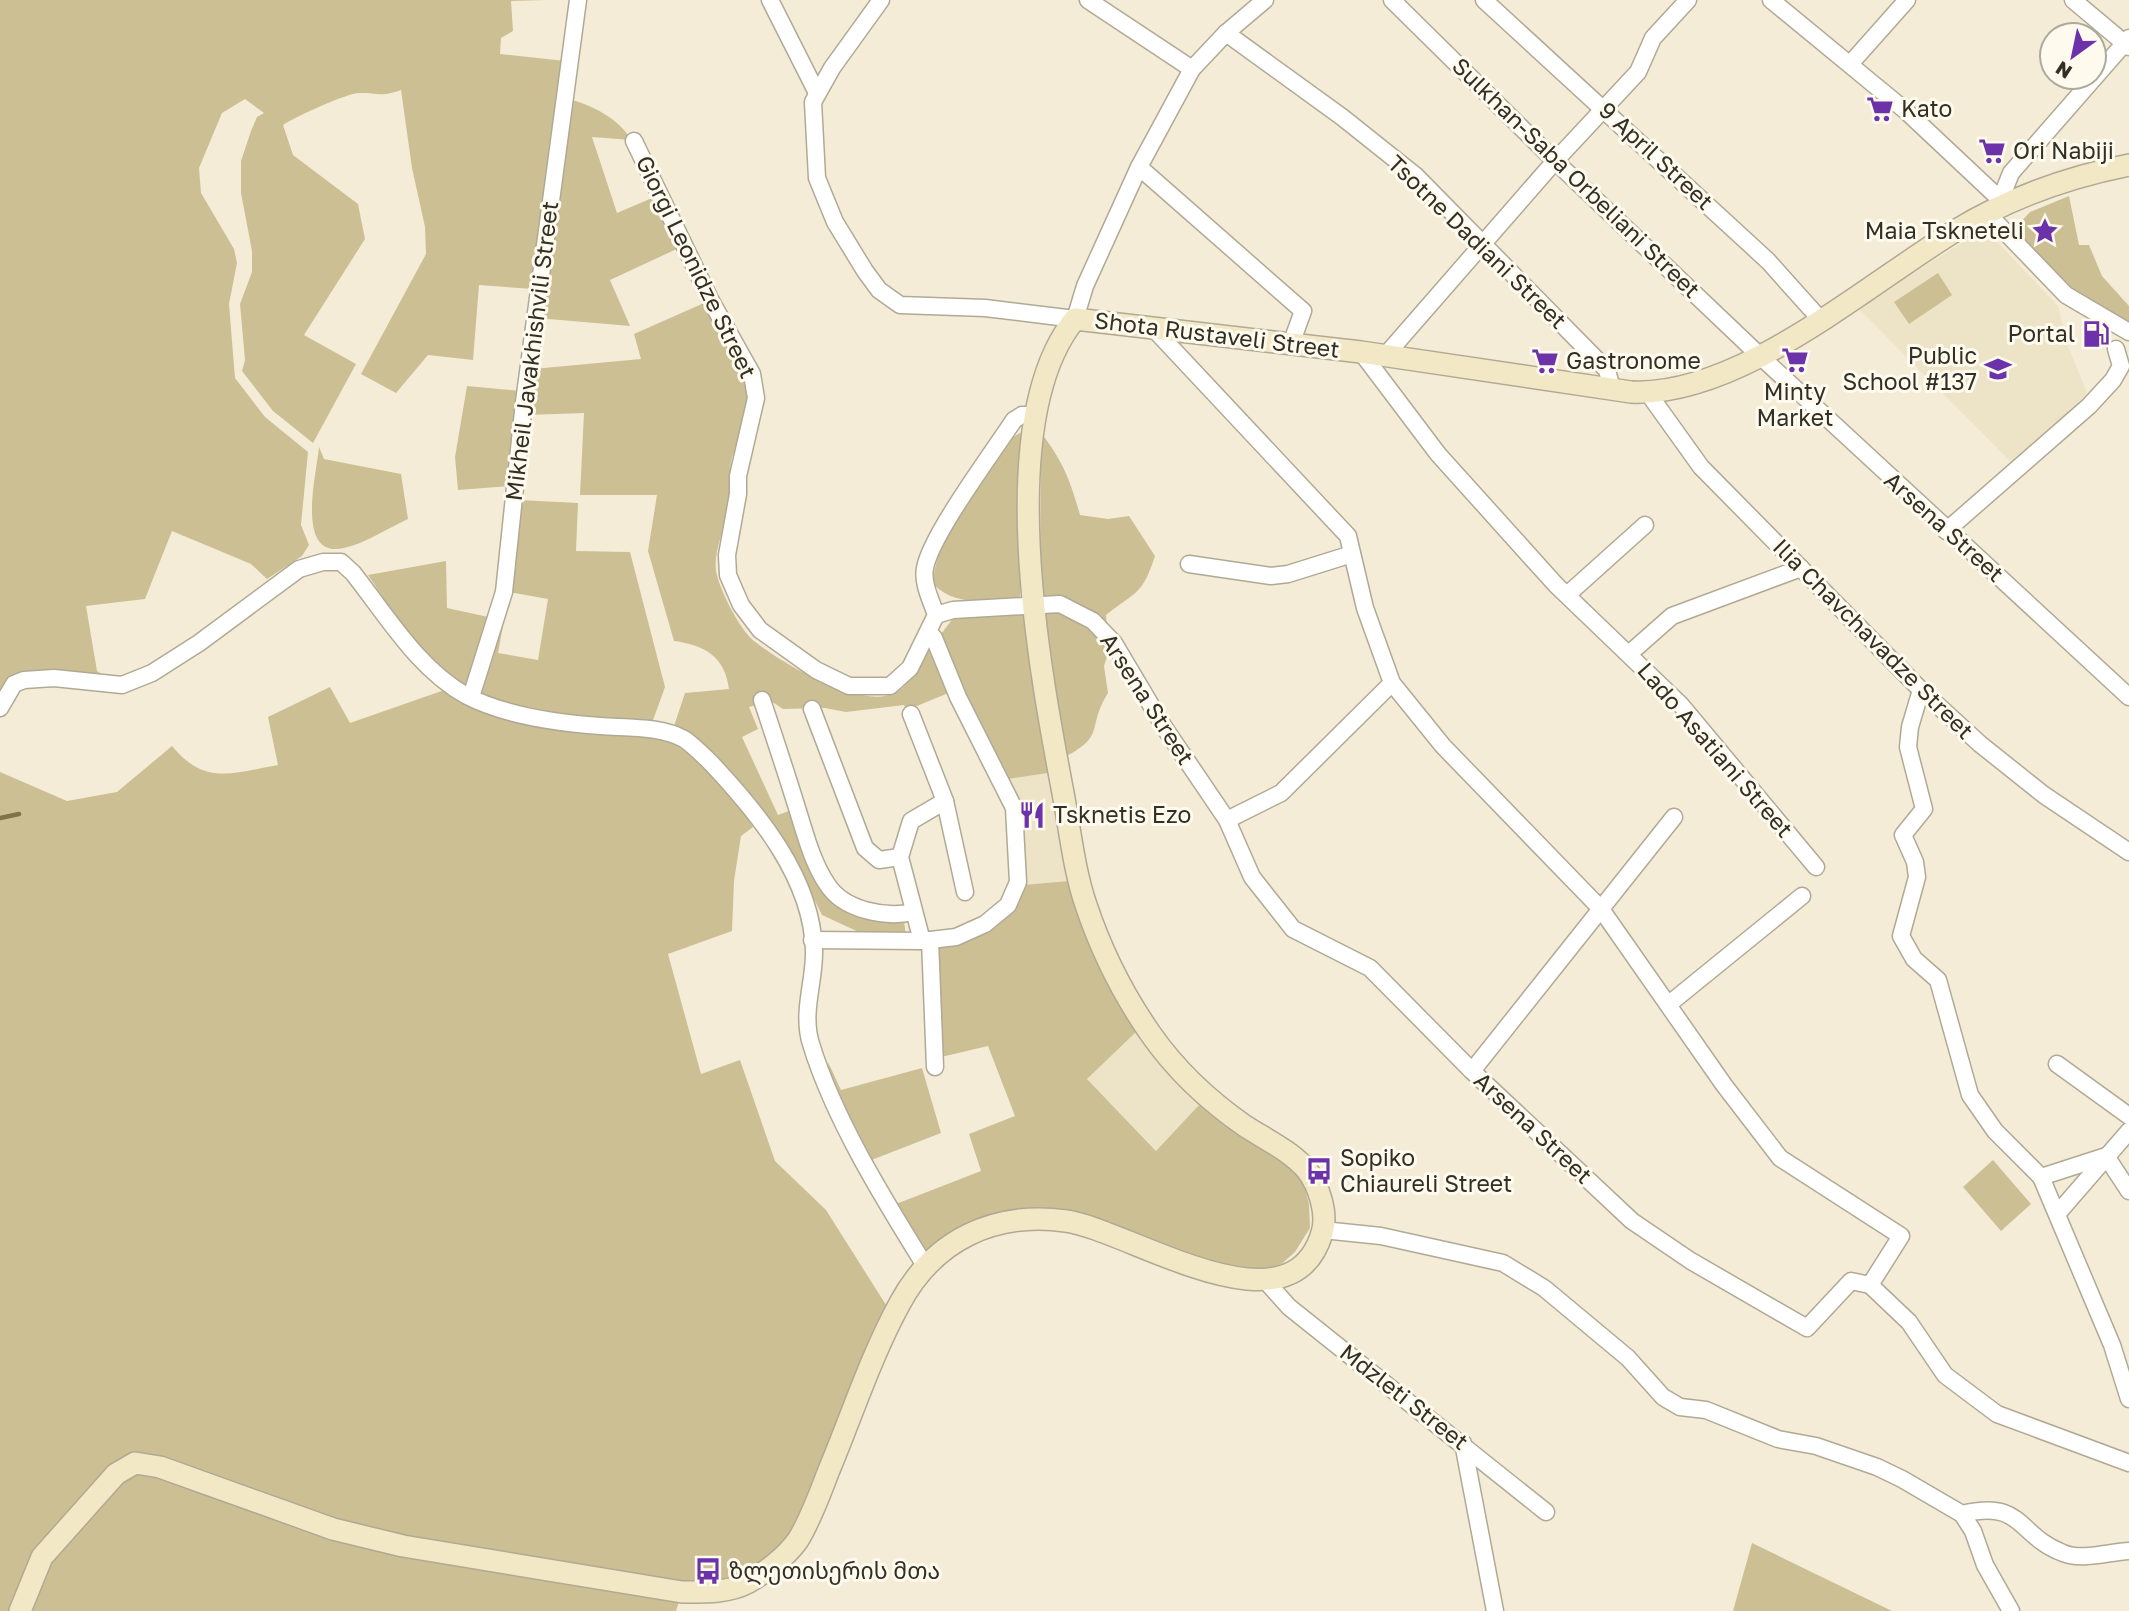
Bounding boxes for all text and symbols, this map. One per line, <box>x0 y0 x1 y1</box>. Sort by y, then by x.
north arrow <box>2038 21 2108 91</box>
street label: Sulkhan-Saba Orbeliani Street <box>1447 51 1706 303</box>
text: N <box>2051 57 2076 84</box>
supermarket icon: Kato <box>1865 94 1895 124</box>
place label: Kato <box>1901 94 1952 122</box>
street label: 9 April Street <box>1594 95 1719 215</box>
supermarket icon: Ori Nabiji <box>1977 136 2007 166</box>
place label: Ori Nabiji <box>2013 136 2114 164</box>
street label: Tsotne Dadiani Street <box>1382 149 1573 334</box>
street label: Giorgi Leonidze Street <box>631 151 763 383</box>
street label: Mikheil Javakhishvili Street <box>499 199 563 502</box>
place label: Maia Tskneteli <box>1865 216 2024 244</box>
place icon: Maia Tskneteli <box>2030 216 2060 246</box>
street label: Shota Rustaveli Street <box>1093 305 1341 363</box>
place label: Portal <box>2007 319 2075 347</box>
fuel station icon: Portal <box>2081 319 2111 349</box>
place label: Public School #137 <box>1842 341 1977 395</box>
supermarket icon: Minty Market <box>1780 345 1810 375</box>
supermarket icon: Gastronome <box>1530 346 1560 376</box>
place label: Gastronome <box>1566 346 1701 374</box>
school or university icon: Public School #137 <box>1983 354 2013 384</box>
place label: Minty Market <box>1757 377 1833 431</box>
street label: Arsena Street <box>1879 465 2010 587</box>
street label: Ilia Chavchavadze Street <box>1768 532 1980 744</box>
street label: Arsena Street <box>1095 628 1201 769</box>
street label: Lado Asatiani Street <box>1632 656 1799 843</box>
restaurant icon: Tsknetis Ezo <box>1017 800 1047 830</box>
place label: Tsknetis Ezo <box>1053 800 1191 828</box>
street label: Arsena Street <box>1469 1066 1598 1189</box>
place label: Sopiko Chiaureli Street <box>1340 1143 1512 1197</box>
bus stop icon: Sopiko Chiaureli Street <box>1304 1156 1334 1186</box>
street label: Mdzleti Street <box>1335 1337 1474 1455</box>
bus stop icon: ზლეთისერის მთა <box>693 1556 723 1586</box>
place label: ზლეთისერის მთა <box>729 1556 940 1585</box>

